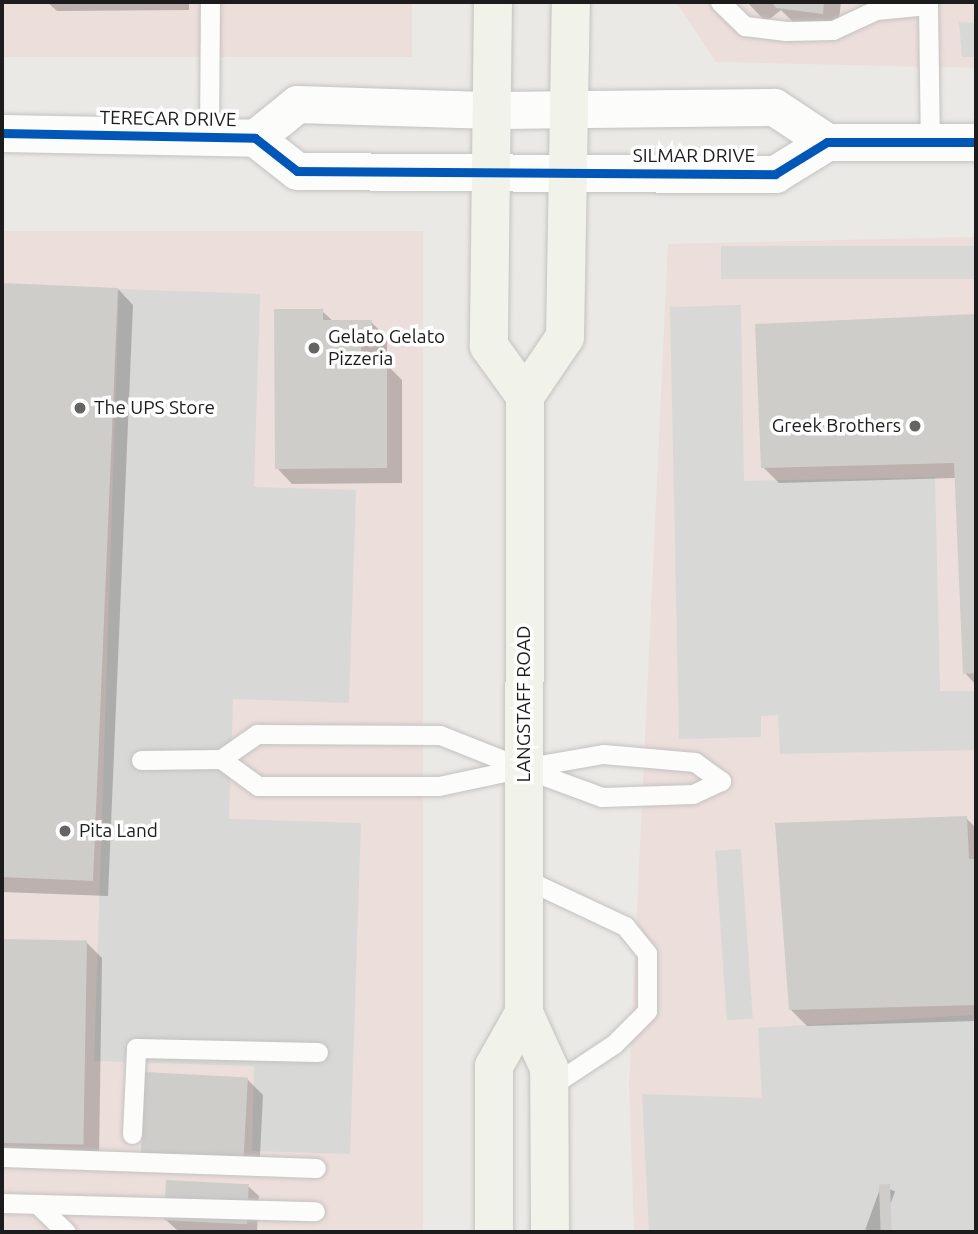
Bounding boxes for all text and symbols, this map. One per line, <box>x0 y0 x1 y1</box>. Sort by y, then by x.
street label: TERECAR DRIVE <box>99 106 237 132</box>
street label: SILMAR DRIVE <box>633 145 755 167</box>
place label: Gelato Gelato Pizzeria <box>328 326 445 370</box>
marker: Gelato Gelato Pizzeria <box>306 340 322 356</box>
place label: The UPS Store <box>94 397 215 419</box>
marker: The UPS Store <box>72 400 88 416</box>
place label: Greek Brothers <box>772 415 901 437</box>
marker: Greek Brothers <box>907 418 923 434</box>
street label: LANGSTAFF ROAD <box>513 626 535 782</box>
place label: Pita Land <box>79 820 158 842</box>
marker: Pita Land <box>57 823 73 839</box>

